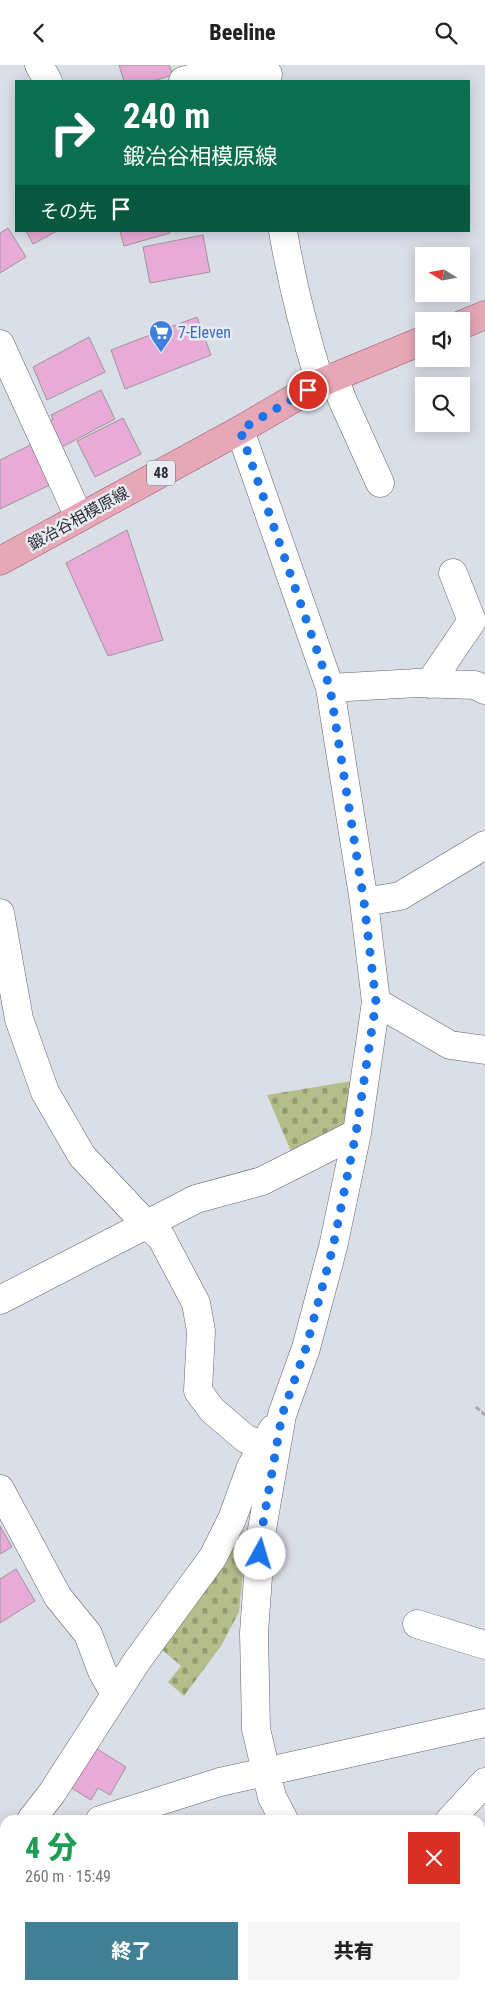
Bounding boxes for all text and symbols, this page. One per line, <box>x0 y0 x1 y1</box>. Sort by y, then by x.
icon: back <box>25 19 53 47</box>
icon: search <box>432 19 460 47</box>
text: Beeline <box>209 20 276 45</box>
text: 240 m <box>123 96 210 137</box>
icon: right <box>40 100 105 165</box>
text: 鍛冶谷相模原線 <box>123 144 277 169</box>
icon: arrive <box>107 195 135 223</box>
text: その先 <box>40 200 97 223</box>
north arrow <box>415 247 470 303</box>
map controls <box>415 247 470 432</box>
button: sound <box>415 312 470 367</box>
supermarket icon: 7-Eleven <box>148 319 174 353</box>
place label: 7-Eleven <box>178 323 231 342</box>
pin <box>287 369 329 411</box>
icon: arrive <box>294 376 322 404</box>
button: search <box>415 377 470 432</box>
road number: 48 <box>147 461 175 485</box>
street label: 鍛冶谷相模原線 <box>25 483 132 554</box>
position arrow <box>233 1527 285 1579</box>
text: 4 分 <box>25 1830 77 1865</box>
button: close <box>408 1832 460 1884</box>
text: 260 m · 15:49 <box>25 1867 111 1886</box>
button: 終了 <box>25 1922 238 1980</box>
button: 共有 <box>248 1922 460 1980</box>

